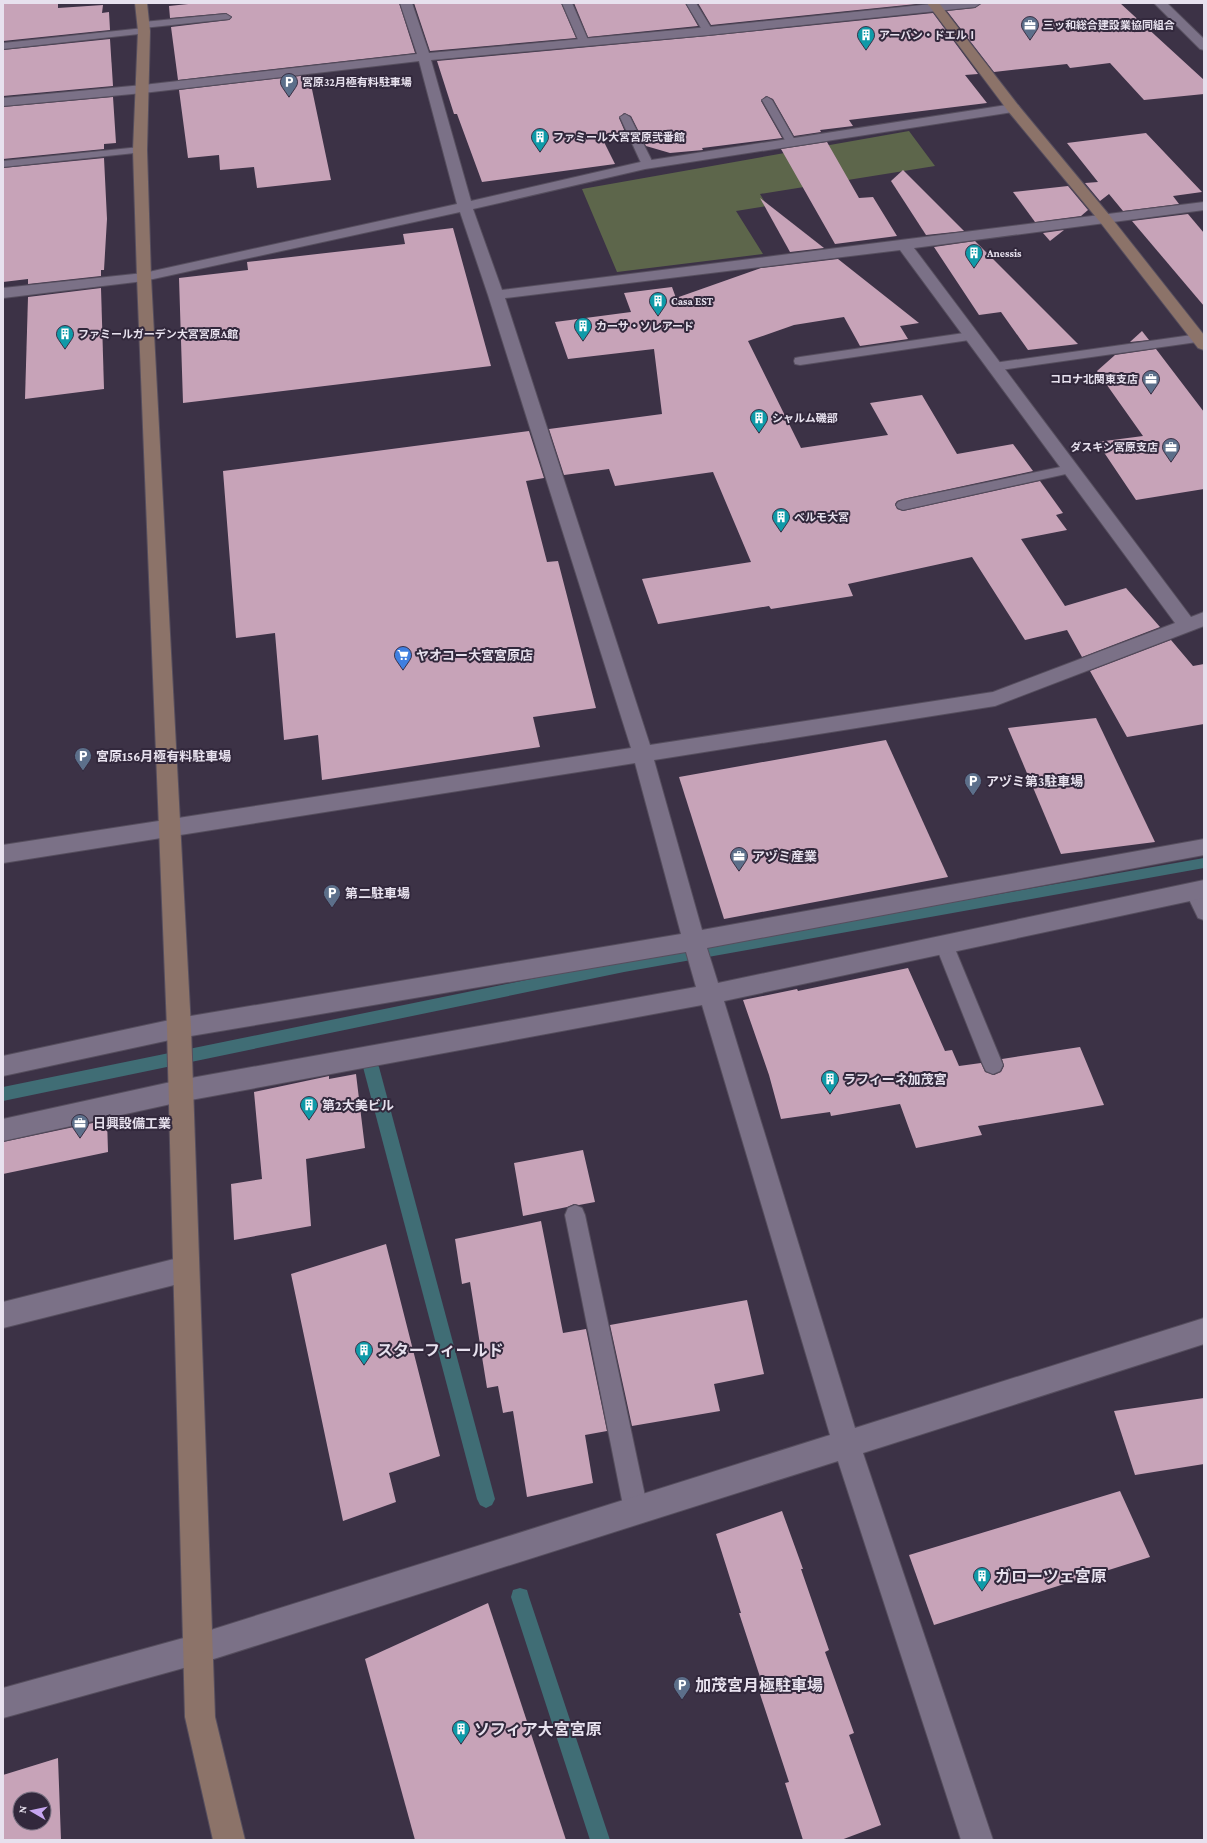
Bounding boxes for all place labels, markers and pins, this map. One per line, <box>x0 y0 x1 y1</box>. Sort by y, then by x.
office icon: 三ッ和総合建設業協同組合 <box>1020 15 1040 40</box>
place label: 三ッ和総合建設業協同組合 <box>1043 19 1175 31</box>
building icon: アーバン・ドエルⅠ <box>856 25 876 50</box>
place label: アーバン・ドエルⅠ <box>879 29 978 41</box>
parking icon: 宮原32月極有料駐車場 <box>279 72 299 97</box>
place label: 宮原32月極有料駐車場 <box>302 76 412 88</box>
building icon: ファミール大宮宮原弐番館 <box>530 127 550 152</box>
place label: ファミール大宮宮原弐番館 <box>553 131 685 143</box>
building icon: Anessis <box>964 243 984 268</box>
place label: Anessis <box>986 247 1022 259</box>
building icon: Casa EST <box>648 291 668 316</box>
place label: Casa EST <box>671 295 714 307</box>
building icon: カーサ・ソレアード <box>573 316 593 341</box>
place label: カーサ・ソレアード <box>596 320 694 332</box>
building icon: ファミールガーデン大宮宮原A館 <box>55 324 75 349</box>
place label: ファミールガーデン大宮宮原A館 <box>78 328 238 340</box>
office icon: コロナ北関東支店 <box>1141 369 1161 394</box>
place label: コロナ北関東支店 <box>1050 373 1138 385</box>
building icon: シャルム磯部 <box>749 408 769 433</box>
place label: シャルム磯部 <box>772 412 838 424</box>
office icon: ダスキン宮原支店 <box>1161 437 1181 462</box>
place label: ダスキン宮原支店 <box>1070 441 1158 453</box>
building icon: ベルモ大宮 <box>771 507 791 532</box>
place label: ベルモ大宮 <box>794 511 849 523</box>
supermarket icon: ヤオコー大宮宮原店 <box>393 645 413 670</box>
place label: ヤオコー大宮宮原店 <box>416 648 533 663</box>
parking icon: 宮原156月極有料駐車場 <box>73 746 93 771</box>
place label: 宮原156月極有料駐車場 <box>96 749 231 764</box>
parking icon: アヅミ第3駐車場 <box>963 771 983 796</box>
place label: アヅミ第3駐車場 <box>986 774 1083 789</box>
office icon: アヅミ産業 <box>729 846 749 871</box>
place label: アヅミ産業 <box>752 849 817 864</box>
parking icon: 第二駐車場 <box>322 883 342 908</box>
place label: 第二駐車場 <box>345 886 410 901</box>
building icon: ラフィーネ加茂宮 <box>820 1069 840 1094</box>
place label: ラフィーネ加茂宮 <box>843 1072 947 1087</box>
building icon: 第2大美ビル <box>299 1095 319 1120</box>
place label: 第2大美ビル <box>322 1098 394 1113</box>
office icon: 日興設備工業 <box>70 1113 90 1138</box>
place label: 日興設備工業 <box>93 1116 171 1131</box>
building icon: スターフィールド <box>354 1340 374 1365</box>
place label: スターフィールド <box>377 1342 504 1359</box>
building icon: ガローツェ宮原 <box>972 1566 992 1591</box>
place label: ガローツェ宮原 <box>995 1568 1107 1585</box>
parking icon: 加茂宮月極駐車場 <box>672 1675 692 1700</box>
place label: 加茂宮月極駐車場 <box>695 1677 823 1694</box>
building icon: ソフィア大宮宮原 <box>451 1719 471 1744</box>
place label: ソフィア大宮宮原 <box>474 1721 602 1738</box>

